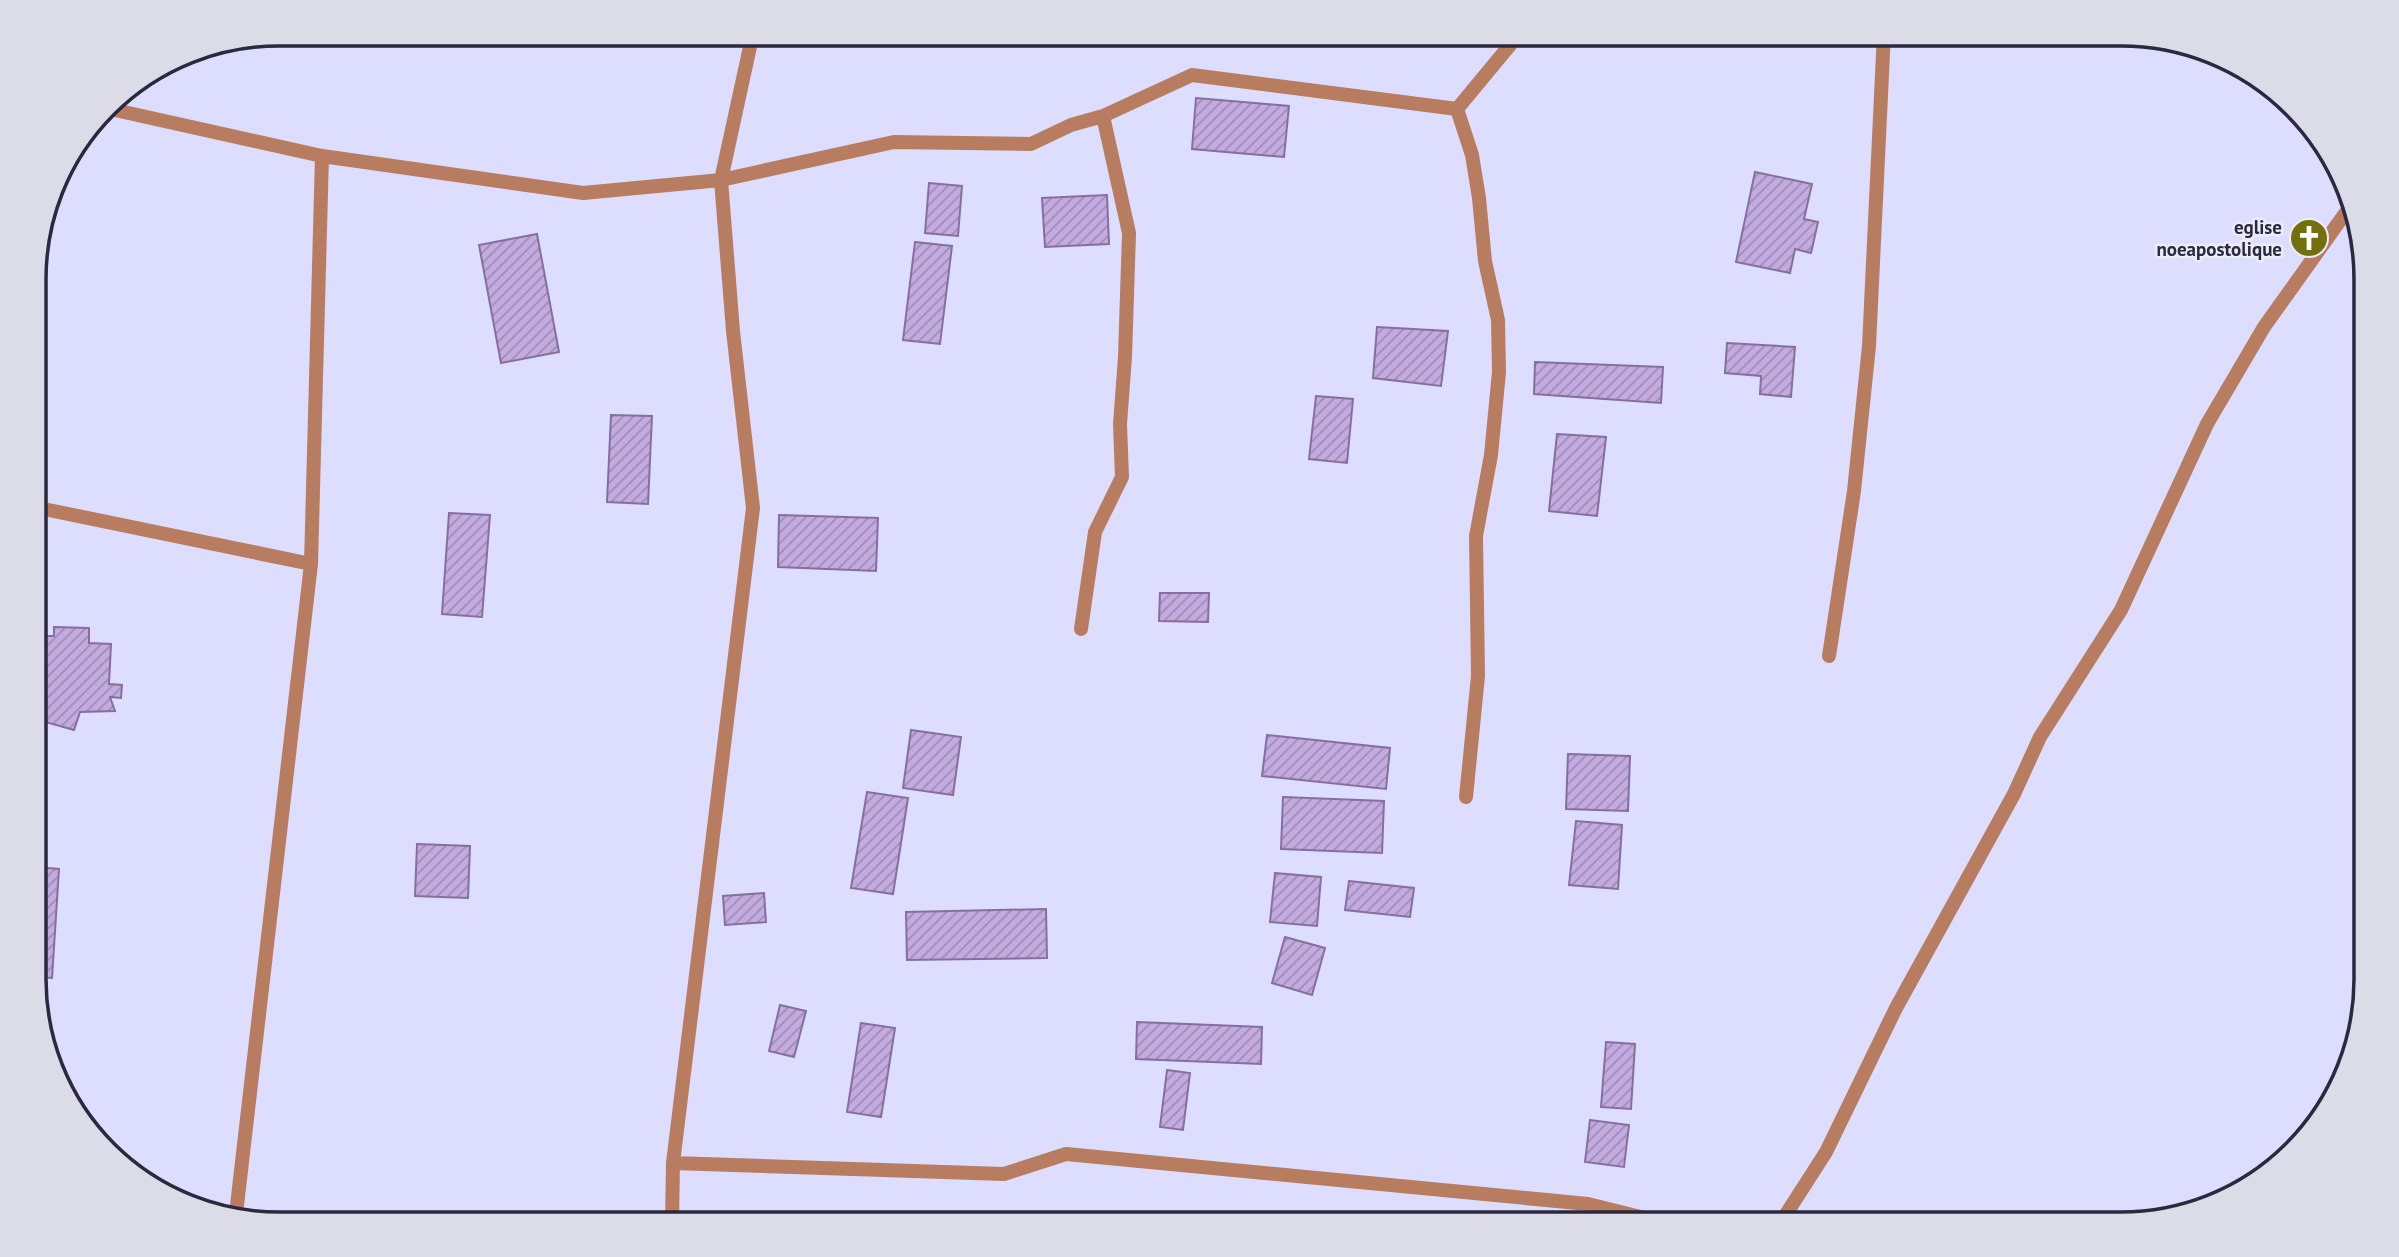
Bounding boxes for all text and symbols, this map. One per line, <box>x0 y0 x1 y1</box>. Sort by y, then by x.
place label: eglise noeapostolique <box>2156 215 2282 261</box>
church icon: eglise noeapostolique <box>2288 217 2330 259</box>

